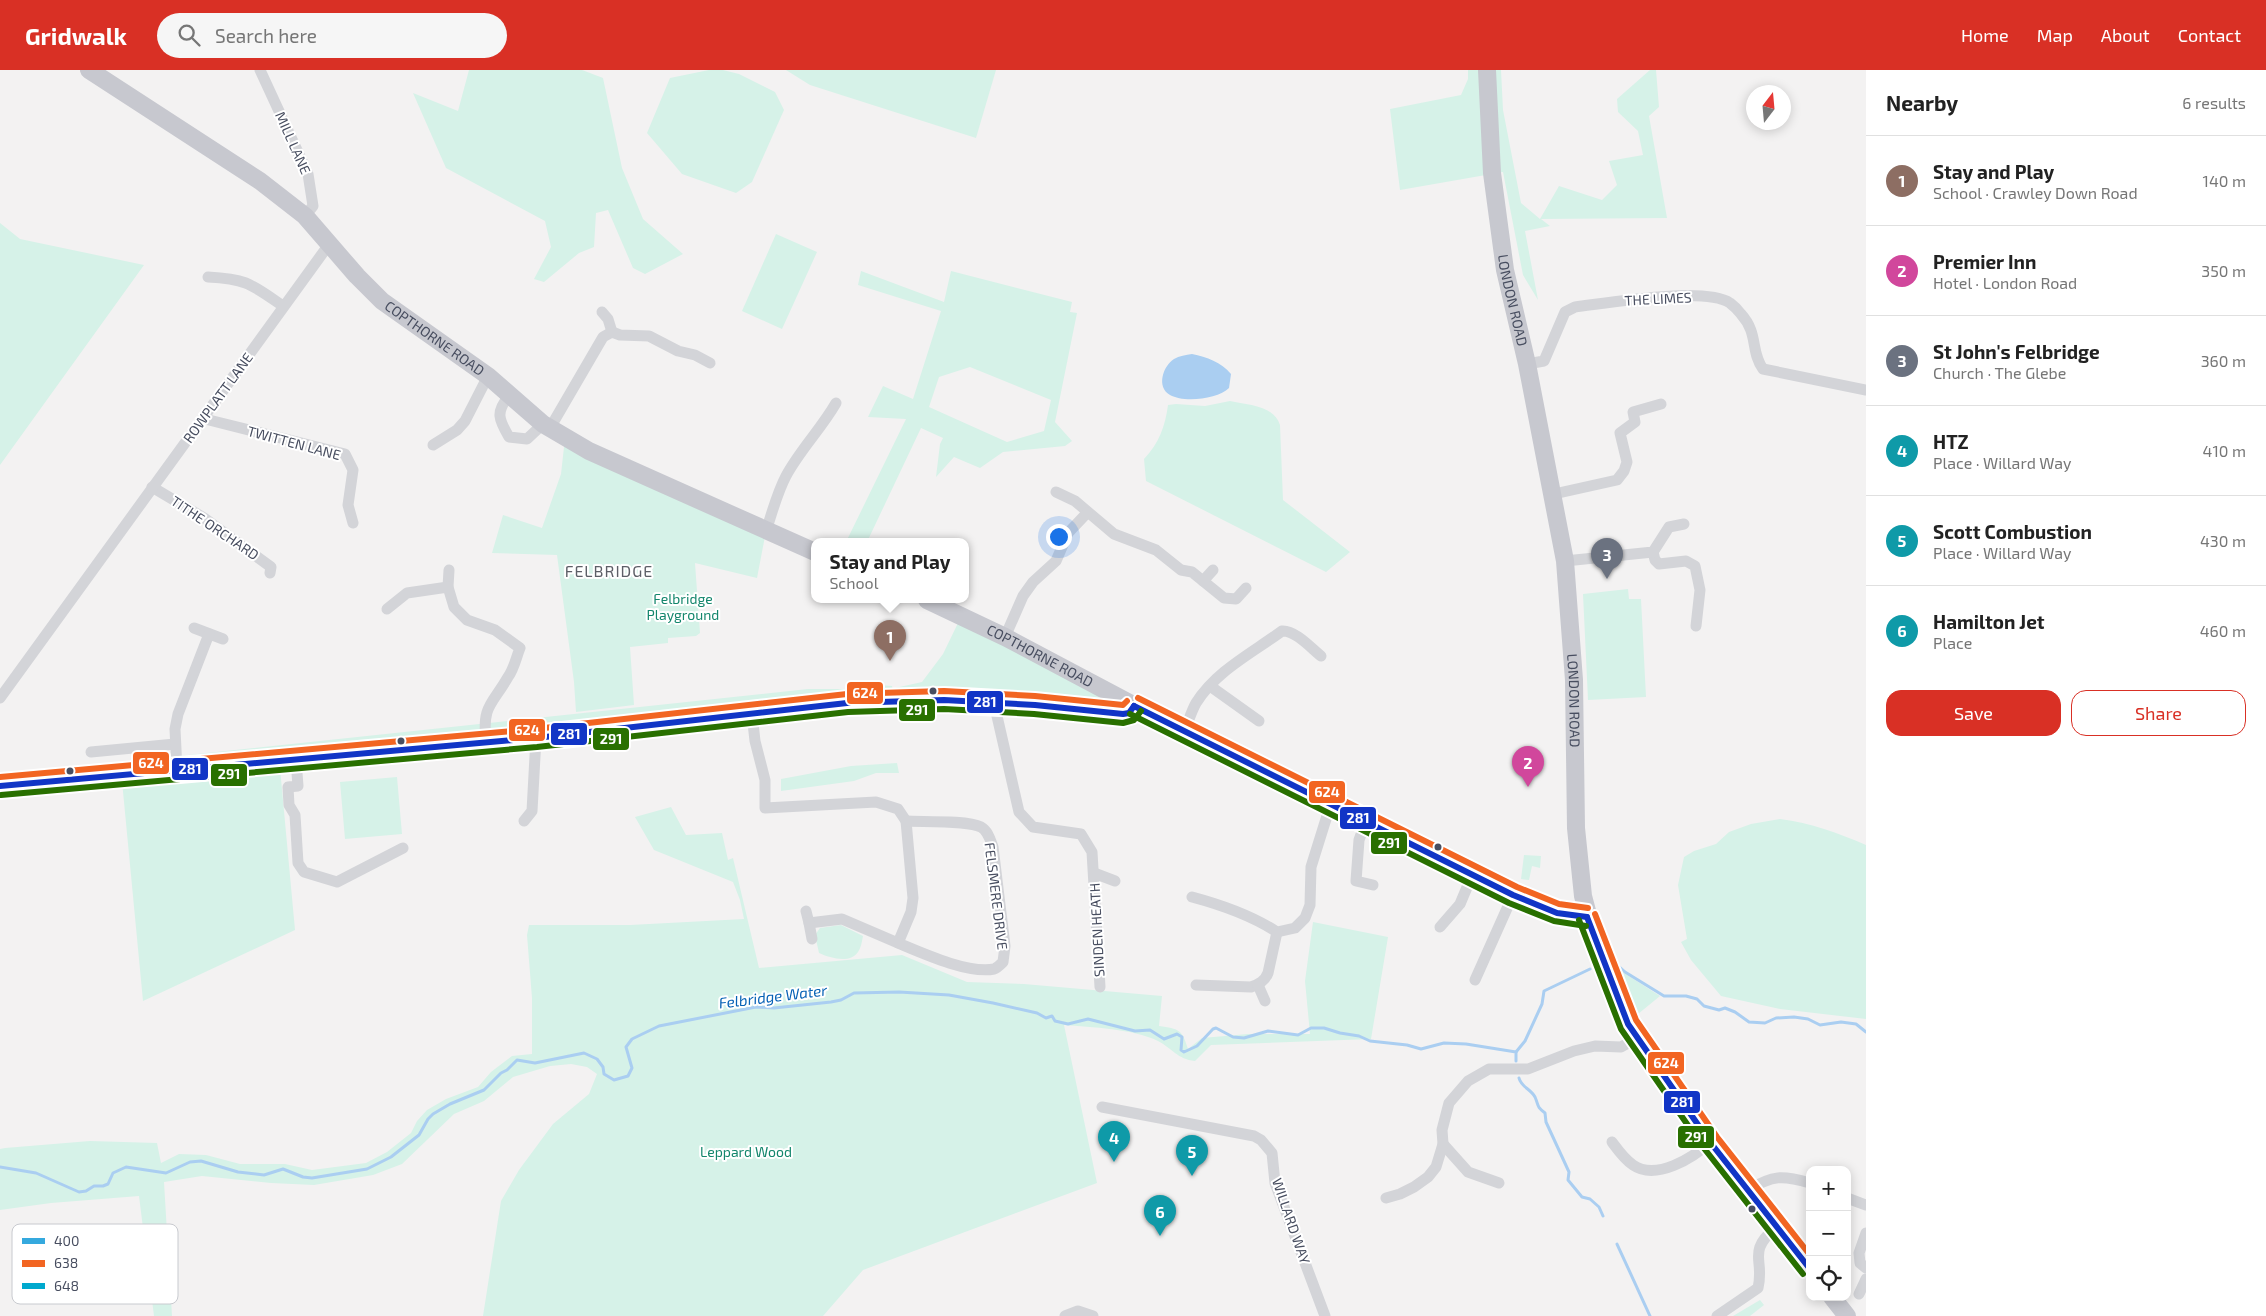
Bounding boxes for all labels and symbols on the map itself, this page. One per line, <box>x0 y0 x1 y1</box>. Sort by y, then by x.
north arrow <box>1746 85 1791 130</box>
street label: MILL LANE <box>272 109 315 177</box>
street label: LONDON ROAD <box>1495 253 1532 348</box>
street label: THE LIMES <box>1624 288 1692 309</box>
street label: COPTHORNE ROAD <box>382 297 488 379</box>
street label: ROWPLATT LANE <box>179 349 256 446</box>
street label: TWITTEN LANE <box>246 422 343 463</box>
street label: TITHE ORCHARD <box>168 492 262 563</box>
your location <box>1046 524 1072 550</box>
pin: 3 <box>1591 538 1623 579</box>
district label: FELBRIDGE <box>565 561 653 580</box>
park label: Felbridge Playground <box>647 590 719 623</box>
pin: 1 <box>874 620 906 661</box>
street label: COPTHORNE ROAD <box>984 621 1096 690</box>
street label: LONDON ROAD <box>1564 653 1584 748</box>
line badge: 624 <box>846 681 884 705</box>
text: 624 <box>852 684 878 701</box>
unlabelled marker <box>928 686 938 696</box>
line badge: 281 <box>966 690 1004 714</box>
text: 281 <box>974 693 996 710</box>
line badge: 291 <box>898 698 936 722</box>
text: 291 <box>906 701 928 718</box>
line badge: 624 <box>508 718 546 742</box>
text: 624 <box>514 721 540 738</box>
line badge: 281 <box>550 722 588 746</box>
text: 281 <box>558 725 580 742</box>
line badge: 291 <box>592 727 630 751</box>
text: 291 <box>600 730 622 747</box>
unlabelled marker <box>396 736 406 746</box>
pin: 2 <box>1512 746 1544 787</box>
line badge: 624 <box>132 751 170 775</box>
text: 624 <box>138 754 164 771</box>
line badge: 281 <box>171 757 209 781</box>
text: 281 <box>179 760 201 777</box>
line badge: 291 <box>210 763 248 787</box>
text: 291 <box>218 765 240 782</box>
unlabelled marker <box>65 766 75 776</box>
line badge: 624 <box>1308 780 1346 804</box>
text: 624 <box>1314 783 1340 800</box>
line badge: 281 <box>1339 806 1377 830</box>
text: 281 <box>1347 809 1369 826</box>
line badge: 291 <box>1370 831 1408 855</box>
text: 291 <box>1378 834 1400 851</box>
street label: FELSMERE DRIVE <box>981 841 1012 951</box>
unlabelled marker <box>1433 842 1443 852</box>
street label: SINDEN HEATH <box>1086 883 1107 977</box>
water label: Felbridge Water <box>718 980 829 1012</box>
line badge: 624 <box>1647 1051 1685 1075</box>
text: 624 <box>1653 1054 1679 1071</box>
line badge: 281 <box>1663 1090 1701 1114</box>
text: 281 <box>1671 1093 1693 1110</box>
pin: 4 <box>1098 1121 1130 1162</box>
line badge: 291 <box>1677 1125 1715 1149</box>
text: 291 <box>1685 1128 1707 1145</box>
pin: 5 <box>1176 1135 1208 1176</box>
park label: Leppard Wood <box>700 1143 792 1160</box>
street label: WILLARD WAY <box>1269 1176 1314 1266</box>
pin: 6 <box>1144 1195 1176 1236</box>
unlabelled marker <box>1747 1204 1757 1214</box>
legend <box>12 1224 178 1304</box>
text: 400 <box>54 1232 80 1249</box>
text: 638 <box>54 1254 78 1271</box>
text: 648 <box>54 1277 79 1294</box>

